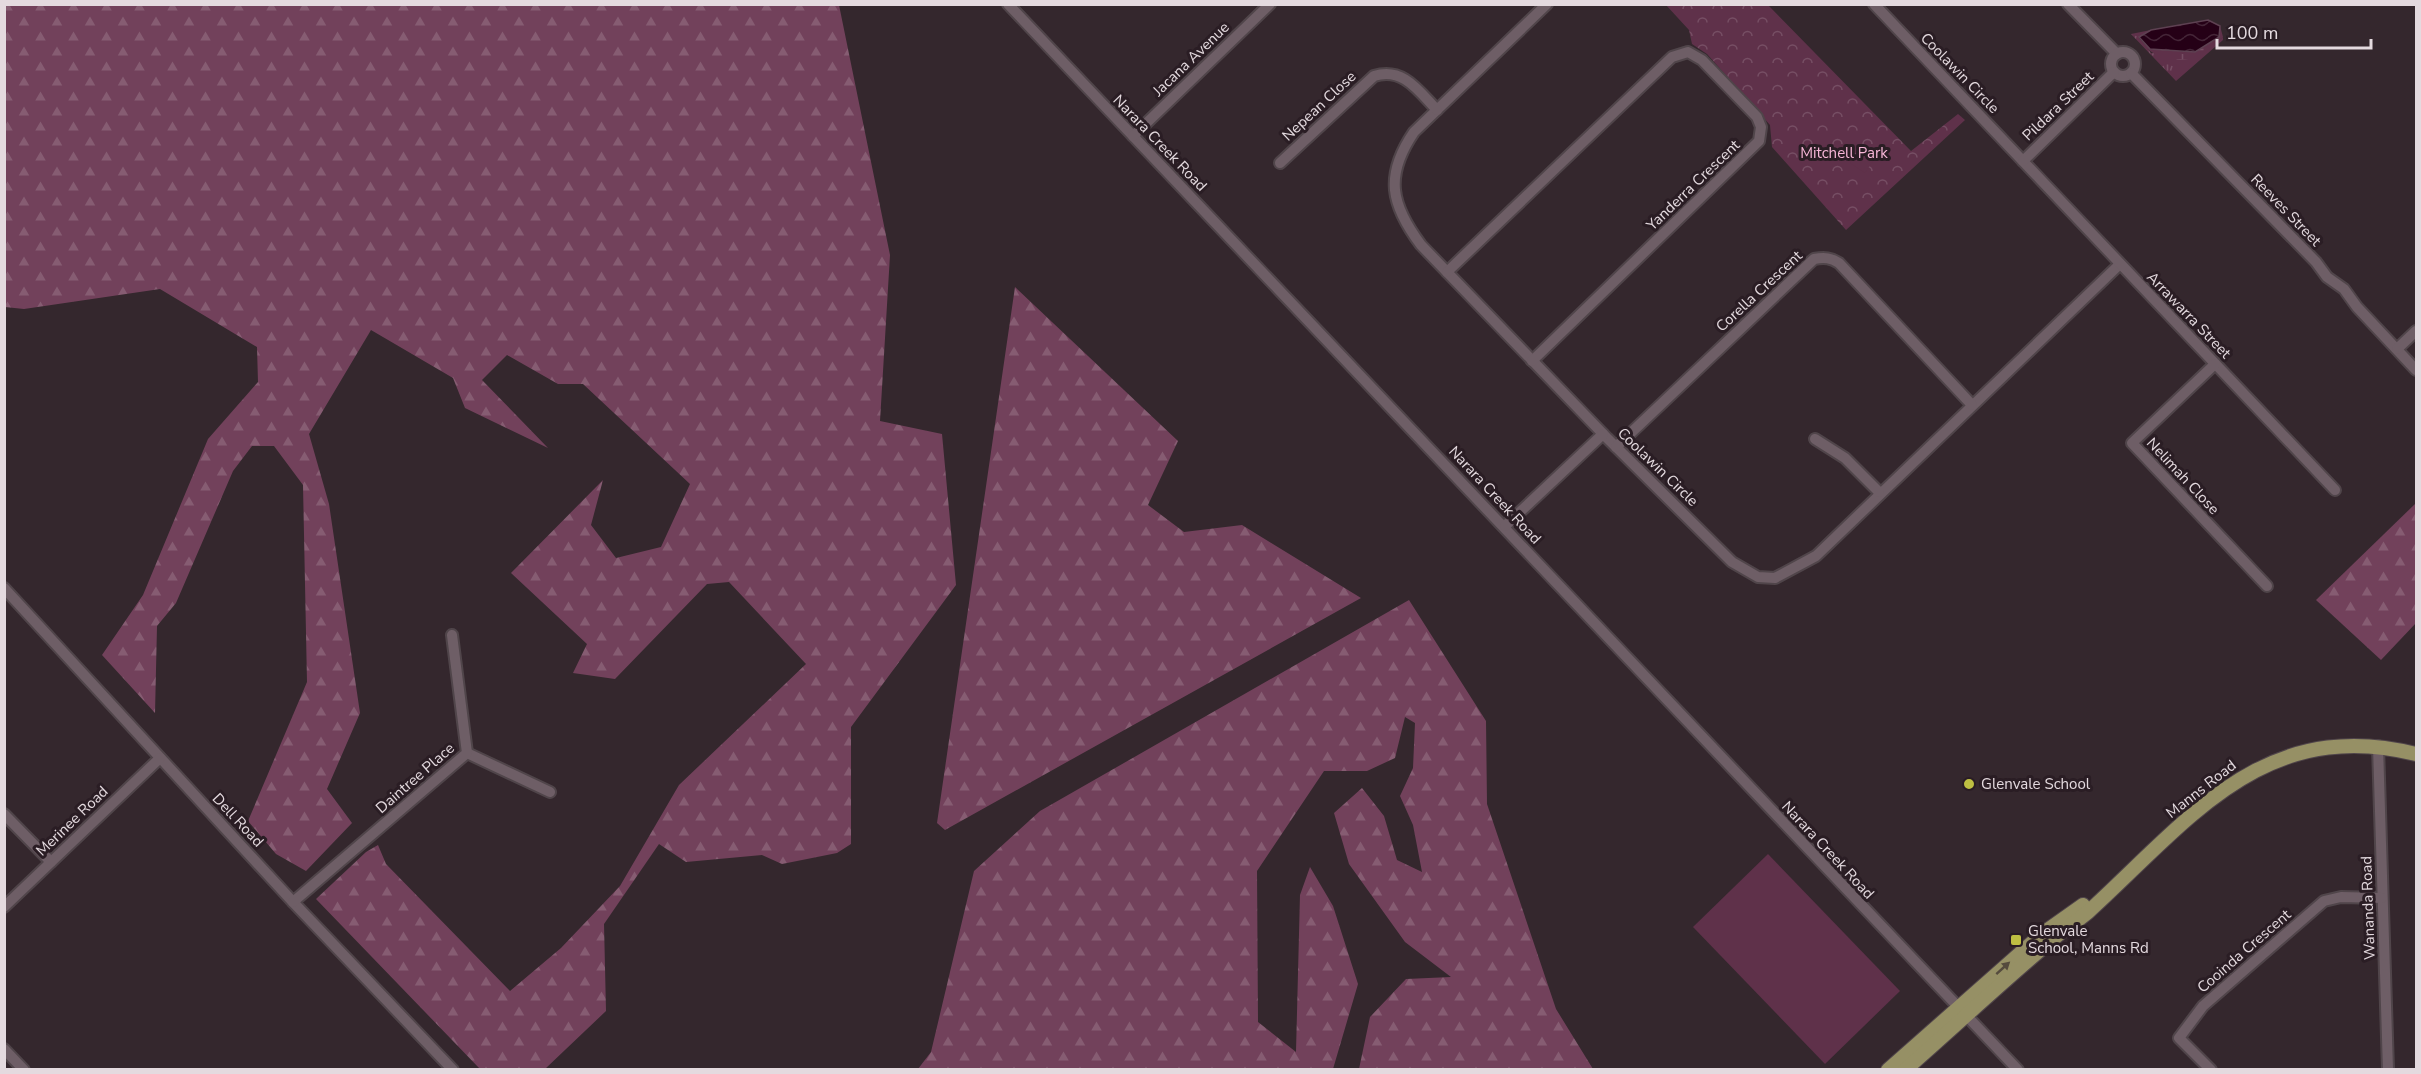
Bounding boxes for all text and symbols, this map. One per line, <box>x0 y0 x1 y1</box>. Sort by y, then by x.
scale bar <box>2217 12 2372 50</box>
street label: Jacana Avenue <box>1148 17 1234 101</box>
text: 100 m <box>2226 21 2278 45</box>
street label: Coolawin Circle <box>1916 28 2004 118</box>
street label: Pildara Street <box>2018 66 2099 145</box>
street label: Nepean Close <box>1278 67 1360 145</box>
street label: Narara Creek Road <box>1109 90 1211 196</box>
street label: Yanderra Crescent <box>1641 135 1745 235</box>
park label: Mitchell Park <box>1800 143 1888 163</box>
street label: Reeves Street <box>2246 169 2326 251</box>
street label: Corella Crescent <box>1712 245 1807 336</box>
street label: Arrawarra Street <box>2142 267 2236 363</box>
street label: Coolawin Circle <box>1613 423 1703 511</box>
street label: Nelimah Close <box>2142 433 2224 519</box>
street label: Narara Creek Road <box>1444 442 1546 548</box>
street label: Daintree Place <box>371 738 459 818</box>
street label: Manns Road <box>2162 755 2240 823</box>
place label: Glenvale School <box>1981 774 2091 794</box>
marker: Glenvale School <box>1962 777 1976 791</box>
street label: Merinee Road <box>32 782 112 860</box>
street label: Dell Road <box>208 789 268 851</box>
street label: Narara Creek Road <box>1777 797 1879 903</box>
street label: Wananda Road <box>2356 856 2380 960</box>
street label: Cooinda Crescent <box>2193 904 2296 997</box>
place label: Glenvale School, Manns Rd <box>2028 921 2149 958</box>
marker: Glenvale School, Manns Rd <box>2009 933 2023 947</box>
one-way arrow <box>1996 961 2011 975</box>

